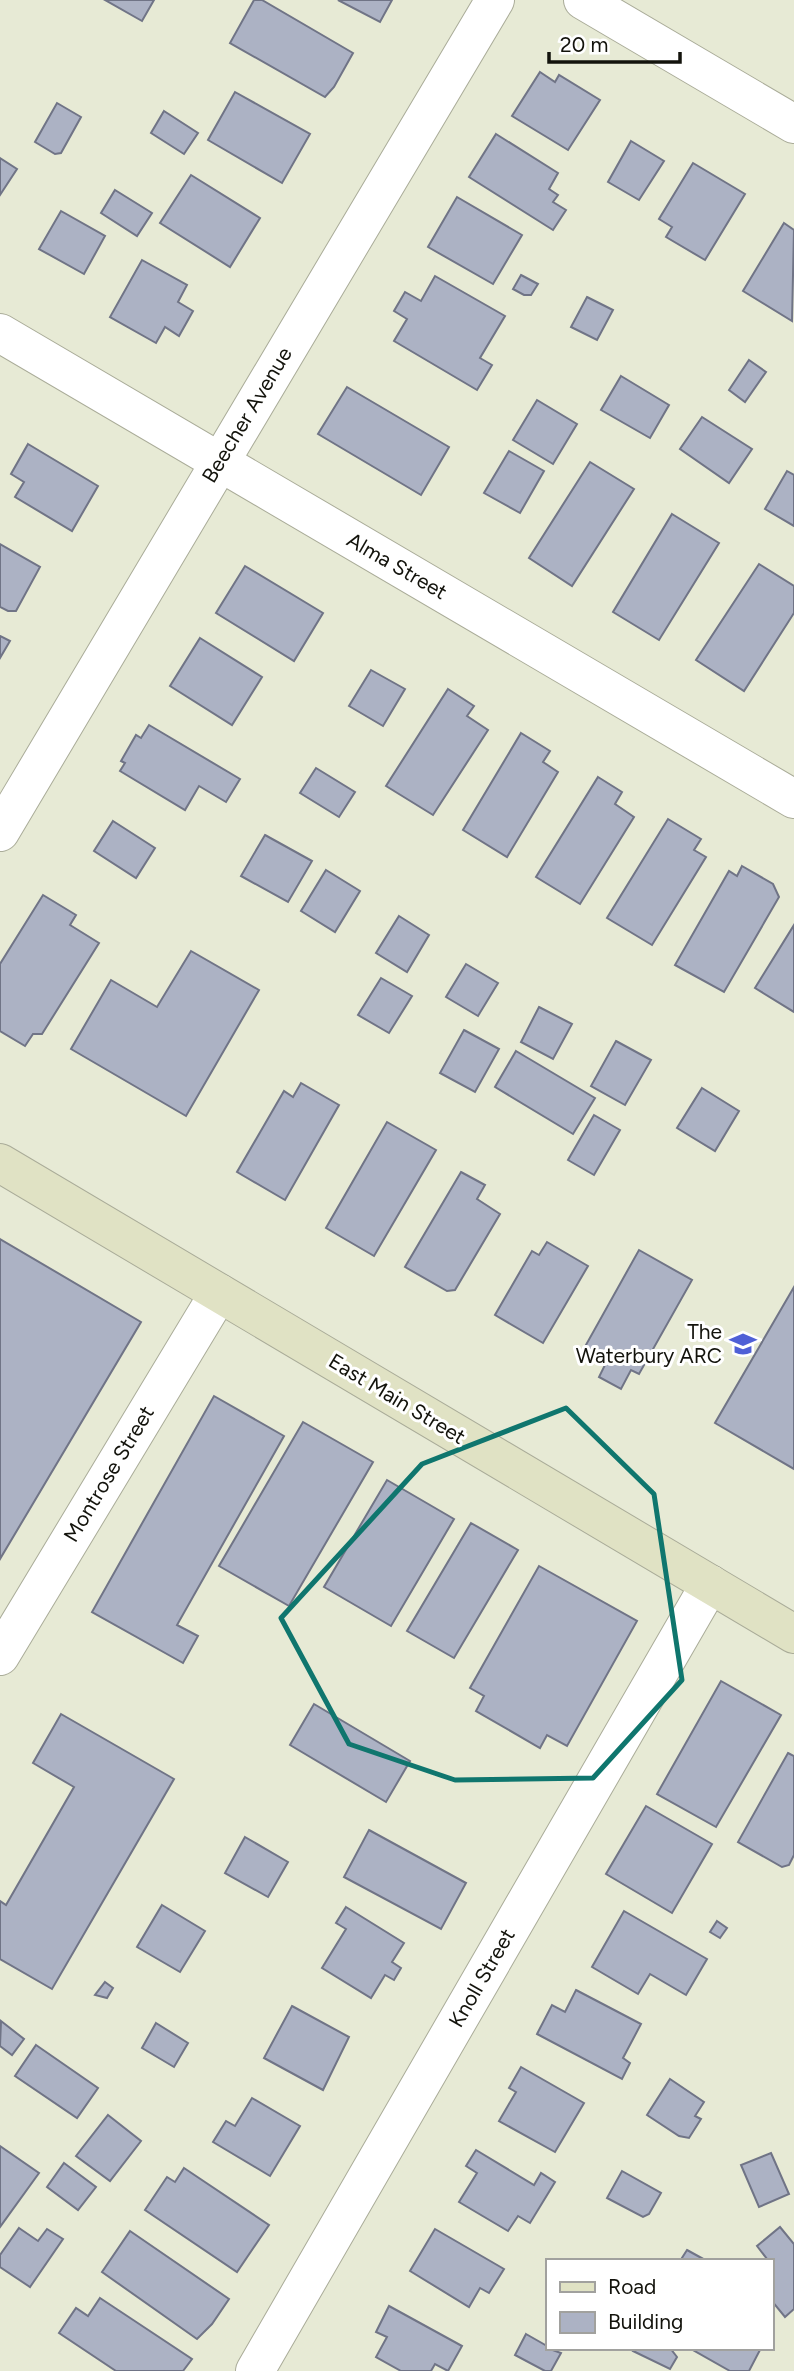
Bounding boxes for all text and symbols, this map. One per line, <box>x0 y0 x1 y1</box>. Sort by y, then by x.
scale bar <box>549 21 680 65</box>
text: 20 m <box>560 32 608 57</box>
street label: Beecher Avenue <box>196 342 297 487</box>
street label: Alma Street <box>343 527 452 604</box>
place label: The Waterbury ARC <box>576 1319 722 1368</box>
school or university icon: The Waterbury ARC <box>728 1329 758 1359</box>
street label: East Main Street <box>324 1348 470 1449</box>
street label: Montrose Street <box>58 1401 159 1546</box>
street label: Knoll Street <box>443 1924 520 2032</box>
legend <box>546 2259 773 2350</box>
text: Road <box>608 2274 656 2299</box>
text: Building <box>608 2309 683 2334</box>

